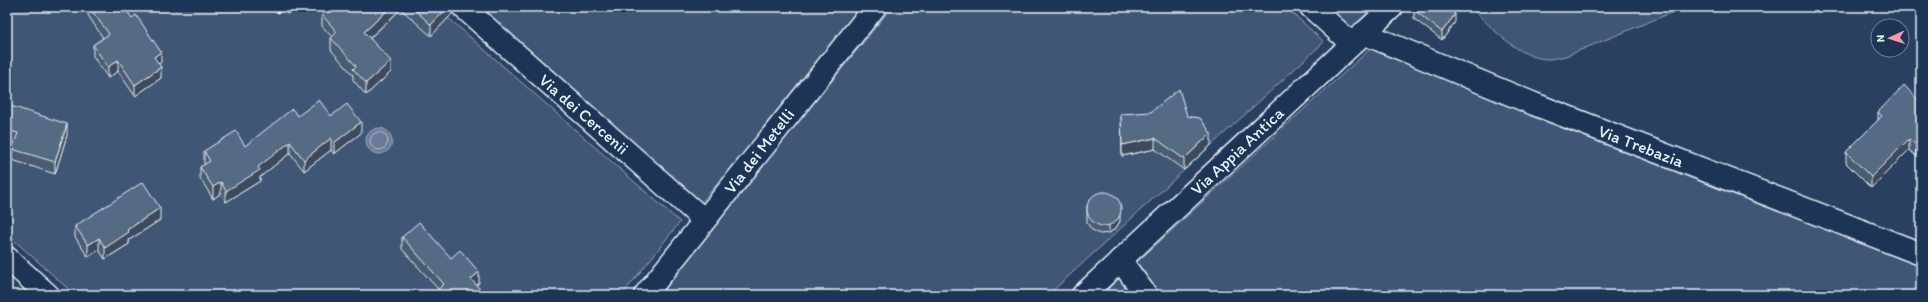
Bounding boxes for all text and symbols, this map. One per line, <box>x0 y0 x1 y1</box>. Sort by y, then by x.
north arrow <box>1870 18 1910 58</box>
text: N <box>1874 34 1887 43</box>
street label: Via dei Cercenii <box>535 70 633 158</box>
street label: Via Appia Antica <box>1186 103 1288 199</box>
street label: Via dei Metelli <box>720 105 798 197</box>
street label: Via Trebazia <box>1596 121 1687 171</box>

